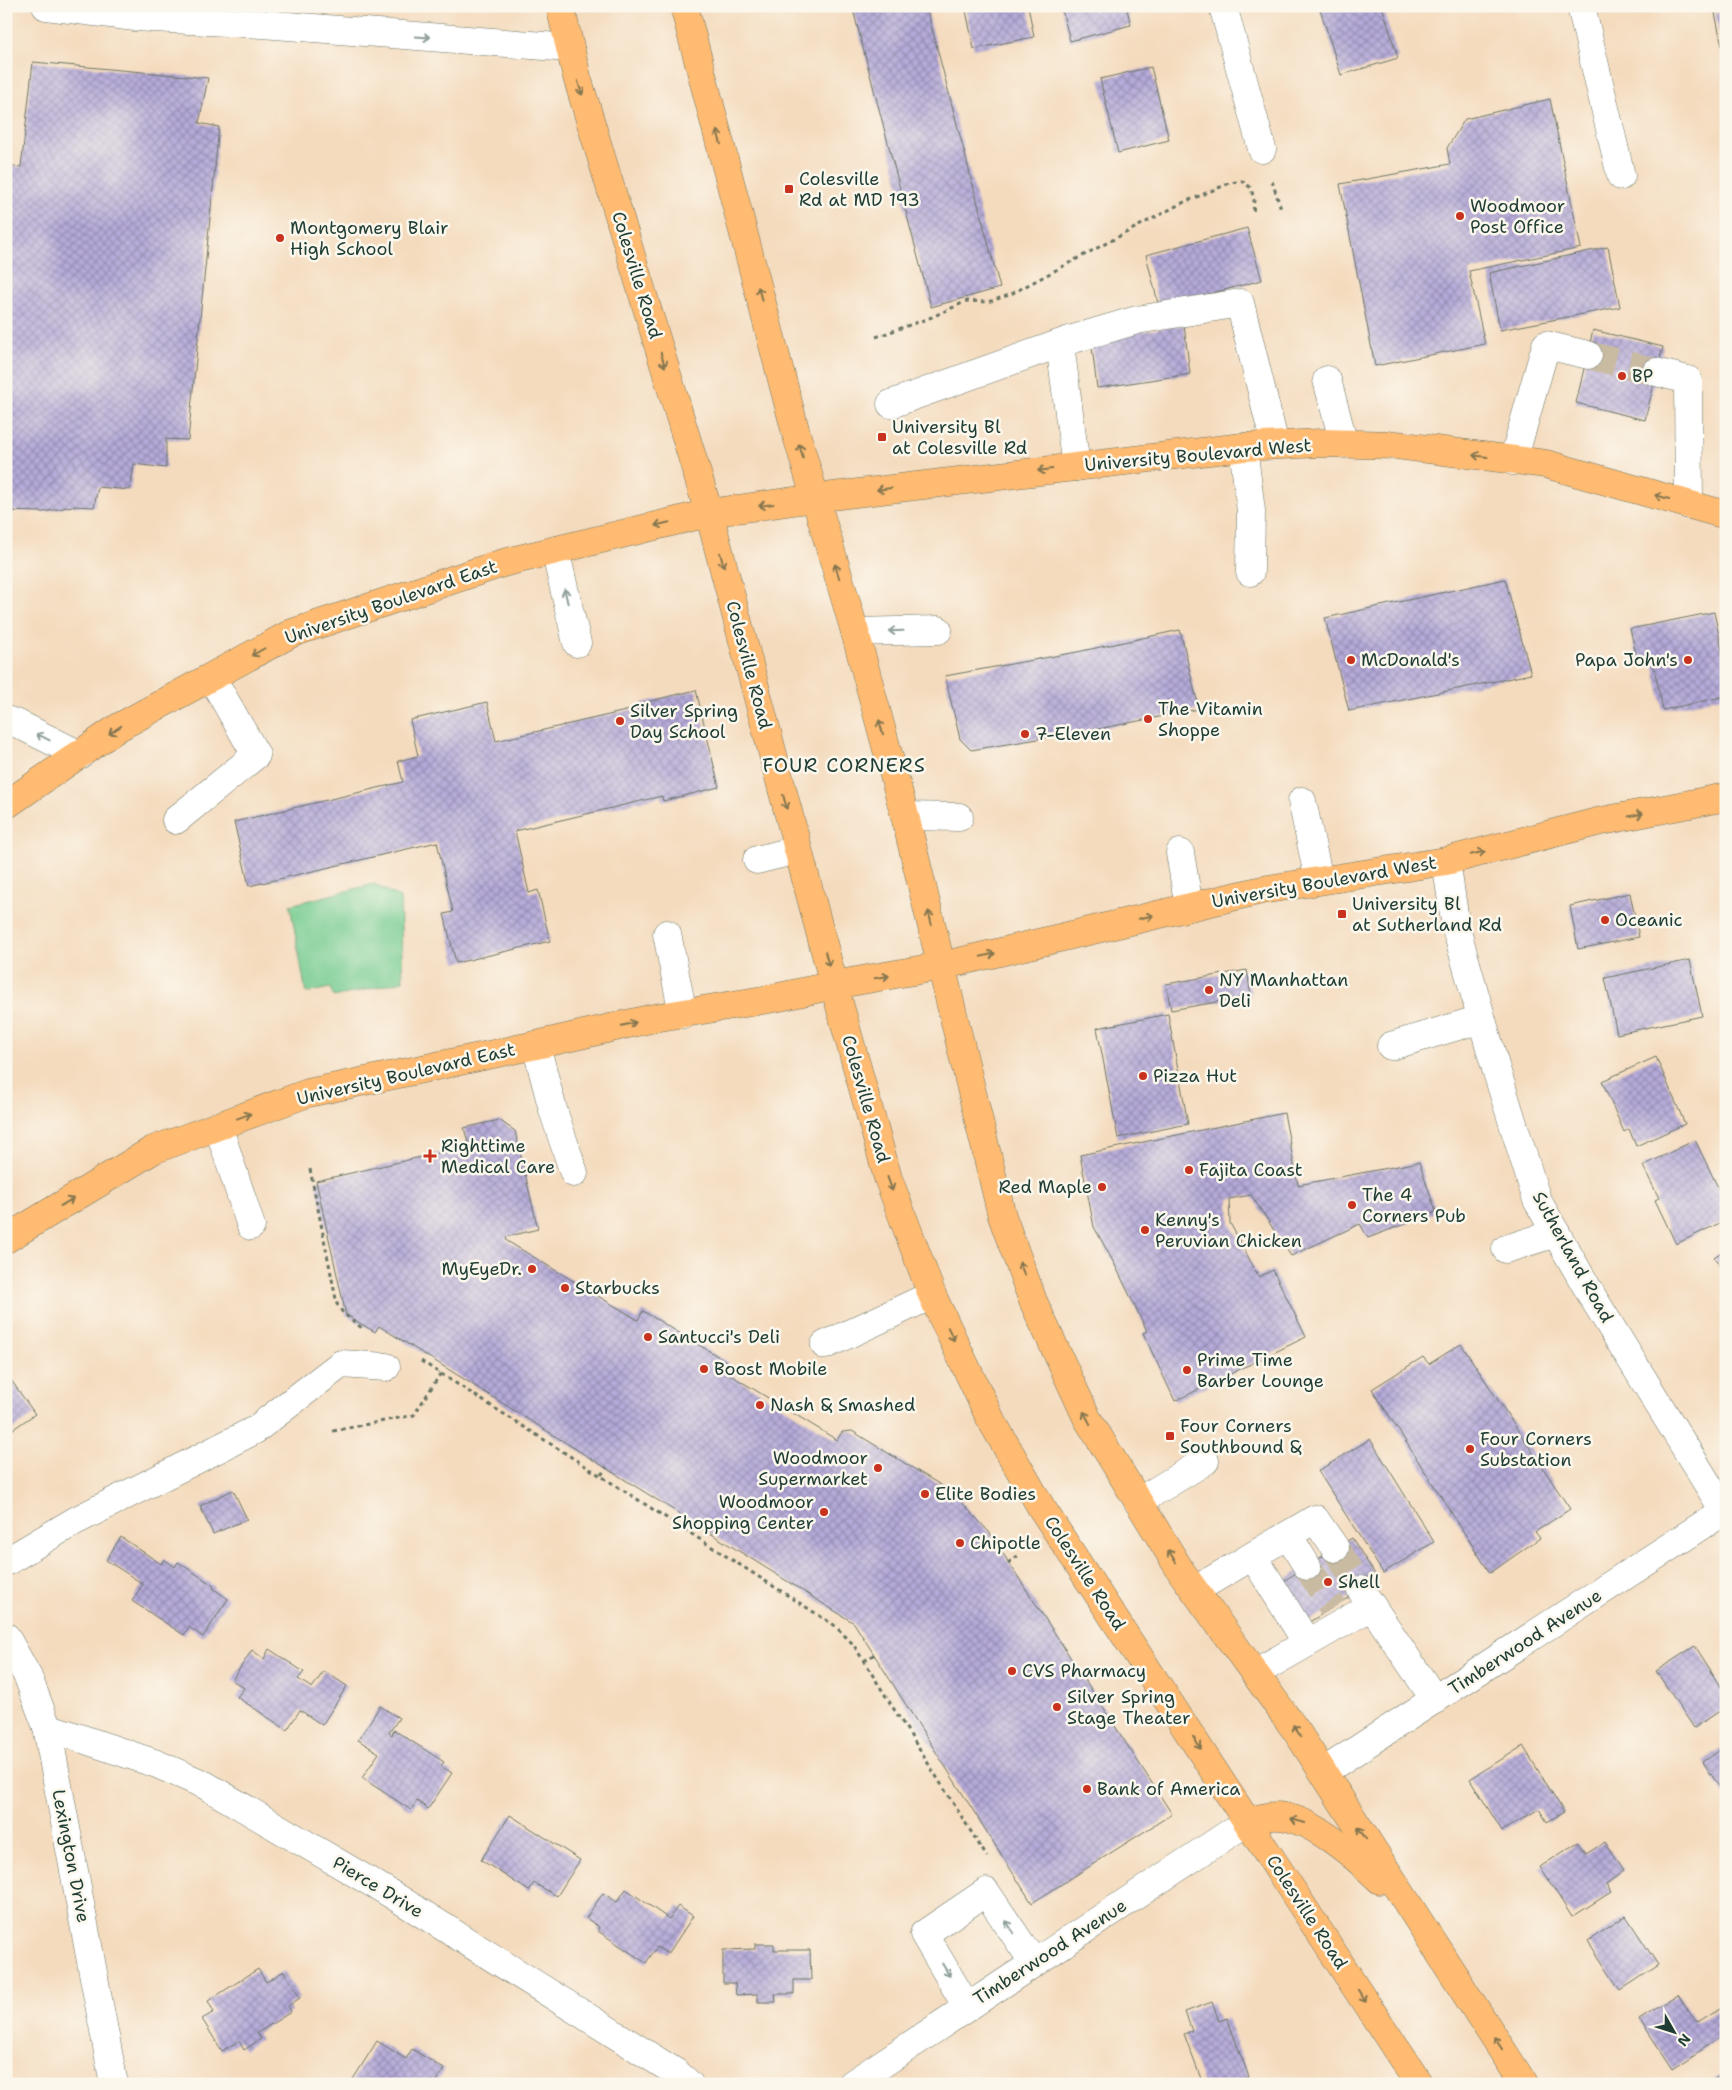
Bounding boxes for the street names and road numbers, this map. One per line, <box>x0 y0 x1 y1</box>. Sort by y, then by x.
street label: Colesville Road <box>606 208 668 342</box>
street label: University Boulevard West <box>1084 433 1313 477</box>
street label: University Boulevard East <box>282 554 501 650</box>
street label: Colesville Road <box>720 598 778 732</box>
street label: University Boulevard West <box>1210 850 1438 914</box>
street label: Colesville Road <box>836 1032 896 1166</box>
street label: University Boulevard East <box>295 1037 518 1111</box>
street label: Sutherland Road <box>1527 1187 1619 1327</box>
street label: Colesville Road <box>1039 1511 1131 1635</box>
street label: Timberwood Avenue <box>1444 1583 1606 1701</box>
street label: Lexington Drive <box>46 1787 96 1925</box>
street label: Colesville Road <box>1261 1850 1353 1974</box>
street label: Pierce Drive <box>328 1851 428 1923</box>
street label: Timberwood Avenue <box>969 1893 1131 2011</box>

